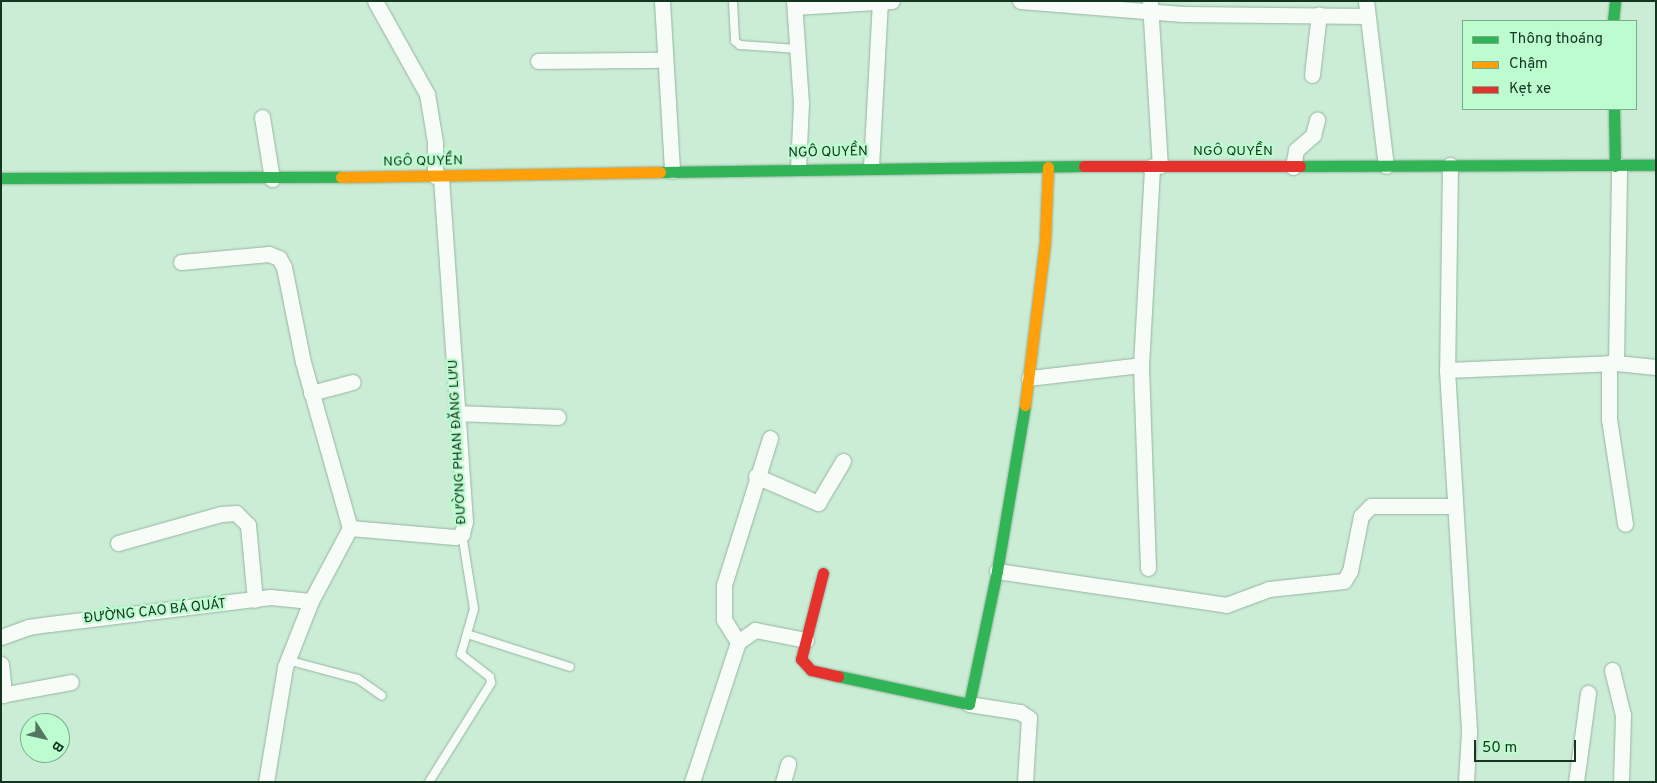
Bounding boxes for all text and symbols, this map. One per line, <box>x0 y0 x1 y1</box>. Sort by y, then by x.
legend <box>1462 20 1637 110</box>
text: Thông thoáng <box>1509 30 1603 49</box>
text: Chậm <box>1509 55 1548 74</box>
text: Kẹt xe <box>1509 80 1551 99</box>
street label: NGÔ QUYỀN <box>788 144 868 162</box>
street label: NGÔ QUYỀN <box>1193 144 1273 160</box>
street label: NGÔ QUYỀN <box>383 153 463 171</box>
street label: ĐƯỜNG PHAN ĐĂNG LƯU <box>445 359 471 525</box>
street label: ĐƯỜNG CAO BÁ QUÁT <box>83 596 227 628</box>
north arrow <box>20 713 70 763</box>
scale bar <box>1477 730 1580 762</box>
text: B <box>47 737 67 755</box>
text: 50 m <box>1482 739 1517 758</box>

